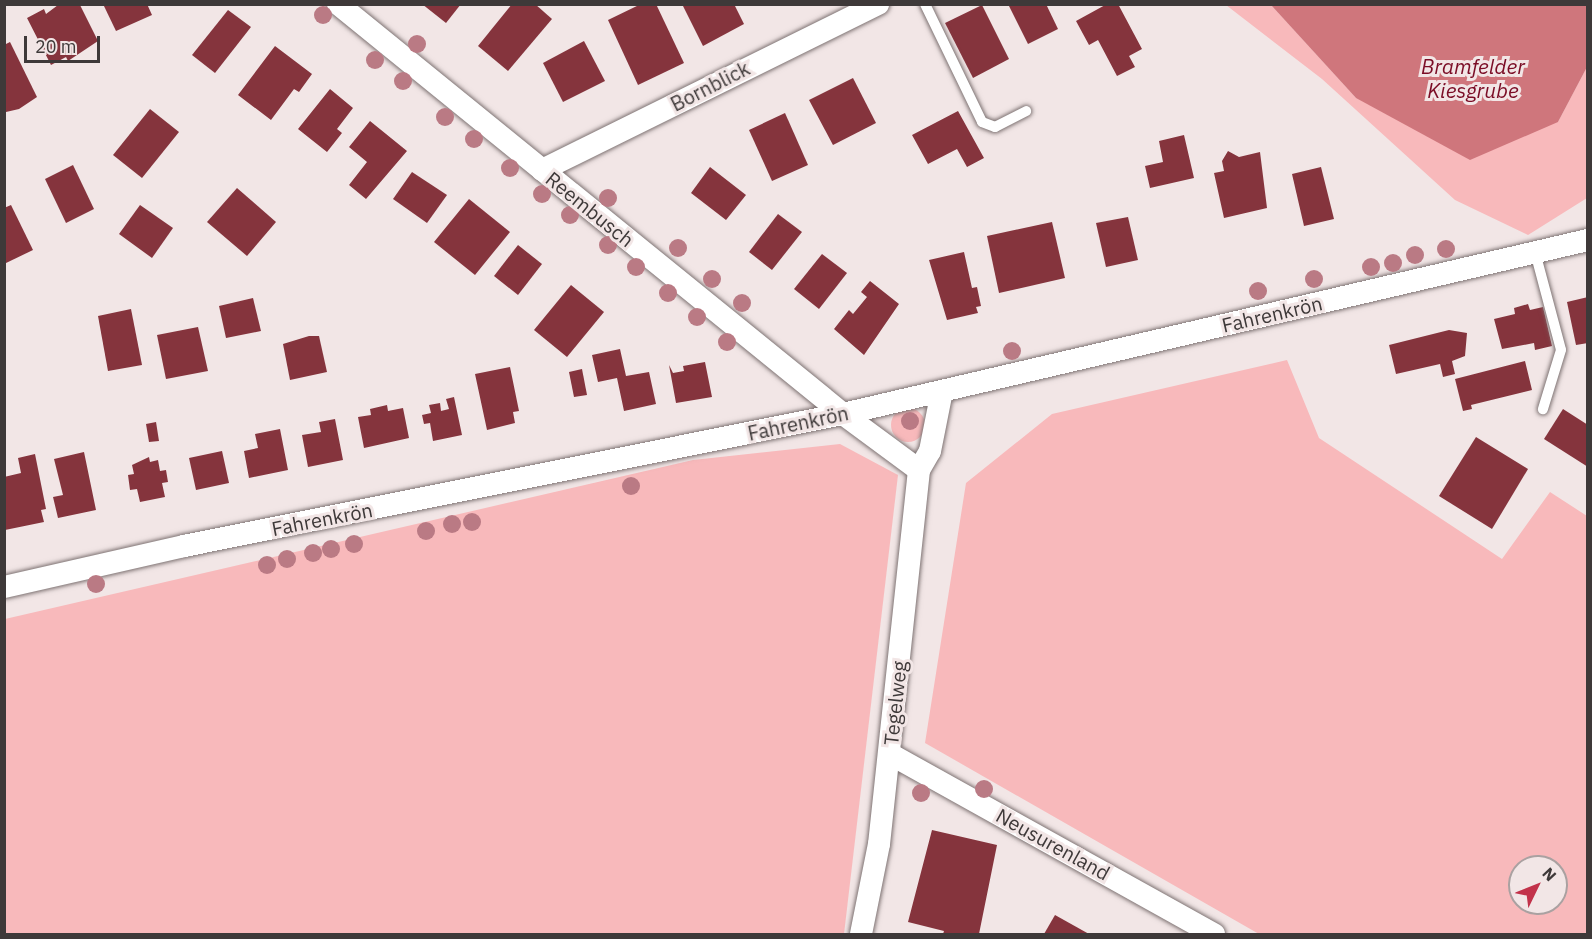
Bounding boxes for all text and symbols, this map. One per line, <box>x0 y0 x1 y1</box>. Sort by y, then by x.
scale bar <box>27 24 104 62</box>
text: 20 m <box>35 35 77 58</box>
water label: Bramfelder Kiesgrube <box>1421 53 1525 103</box>
street label: Bornblick <box>666 56 754 116</box>
street label: Reembusch <box>541 166 639 252</box>
street label: Fahrenkrön <box>1219 291 1325 337</box>
street label: Fahrenkrön <box>745 401 851 445</box>
street label: Fahrenkrön <box>269 497 375 541</box>
street label: Tegelweg <box>879 660 911 746</box>
street label: Neusurenland <box>992 803 1114 885</box>
north arrow <box>1508 855 1568 915</box>
text: N <box>1538 863 1561 885</box>

